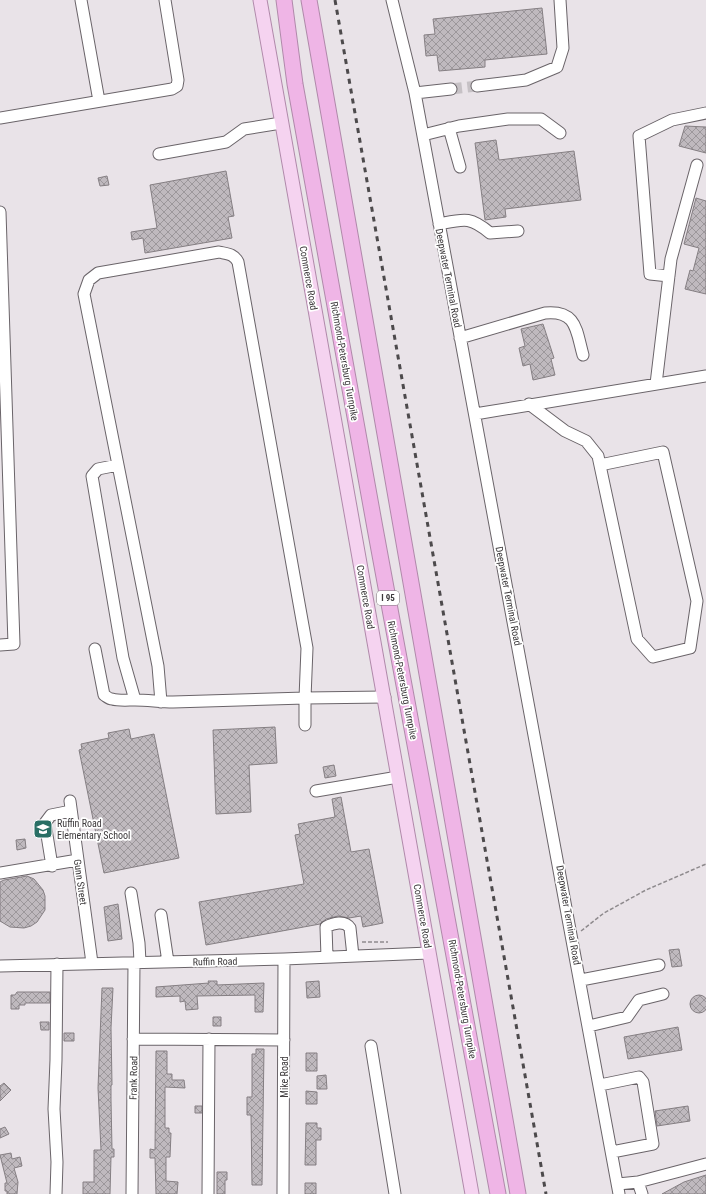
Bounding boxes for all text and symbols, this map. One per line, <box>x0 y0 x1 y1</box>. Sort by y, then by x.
street label: Deepwater Terminal Road <box>434 228 464 329</box>
street label: Commerce Road <box>297 245 320 311</box>
street label: Richmond-Petersburg Turnpike <box>329 301 360 422</box>
street label: Deepwater Terminal Road <box>494 546 524 647</box>
street label: Commerce Road <box>354 564 377 630</box>
road number: I 95 <box>377 591 399 605</box>
street label: Richmond-Petersburg Turnpike <box>386 620 419 741</box>
school or university icon: Ruffin Road Elementary School <box>32 818 54 840</box>
place label: Ruffin Road Elementary School <box>57 818 130 841</box>
street label: Gunn Street <box>72 858 89 906</box>
street label: Deepwater Terminal Road <box>554 865 583 966</box>
street label: Commerce Road <box>411 883 434 949</box>
street label: Richmond-Petersburg Turnpike <box>447 939 478 1060</box>
street label: Ruffin Road <box>193 956 238 967</box>
street label: Frank Road <box>128 1056 139 1100</box>
street label: Mike Road <box>279 1056 290 1098</box>

